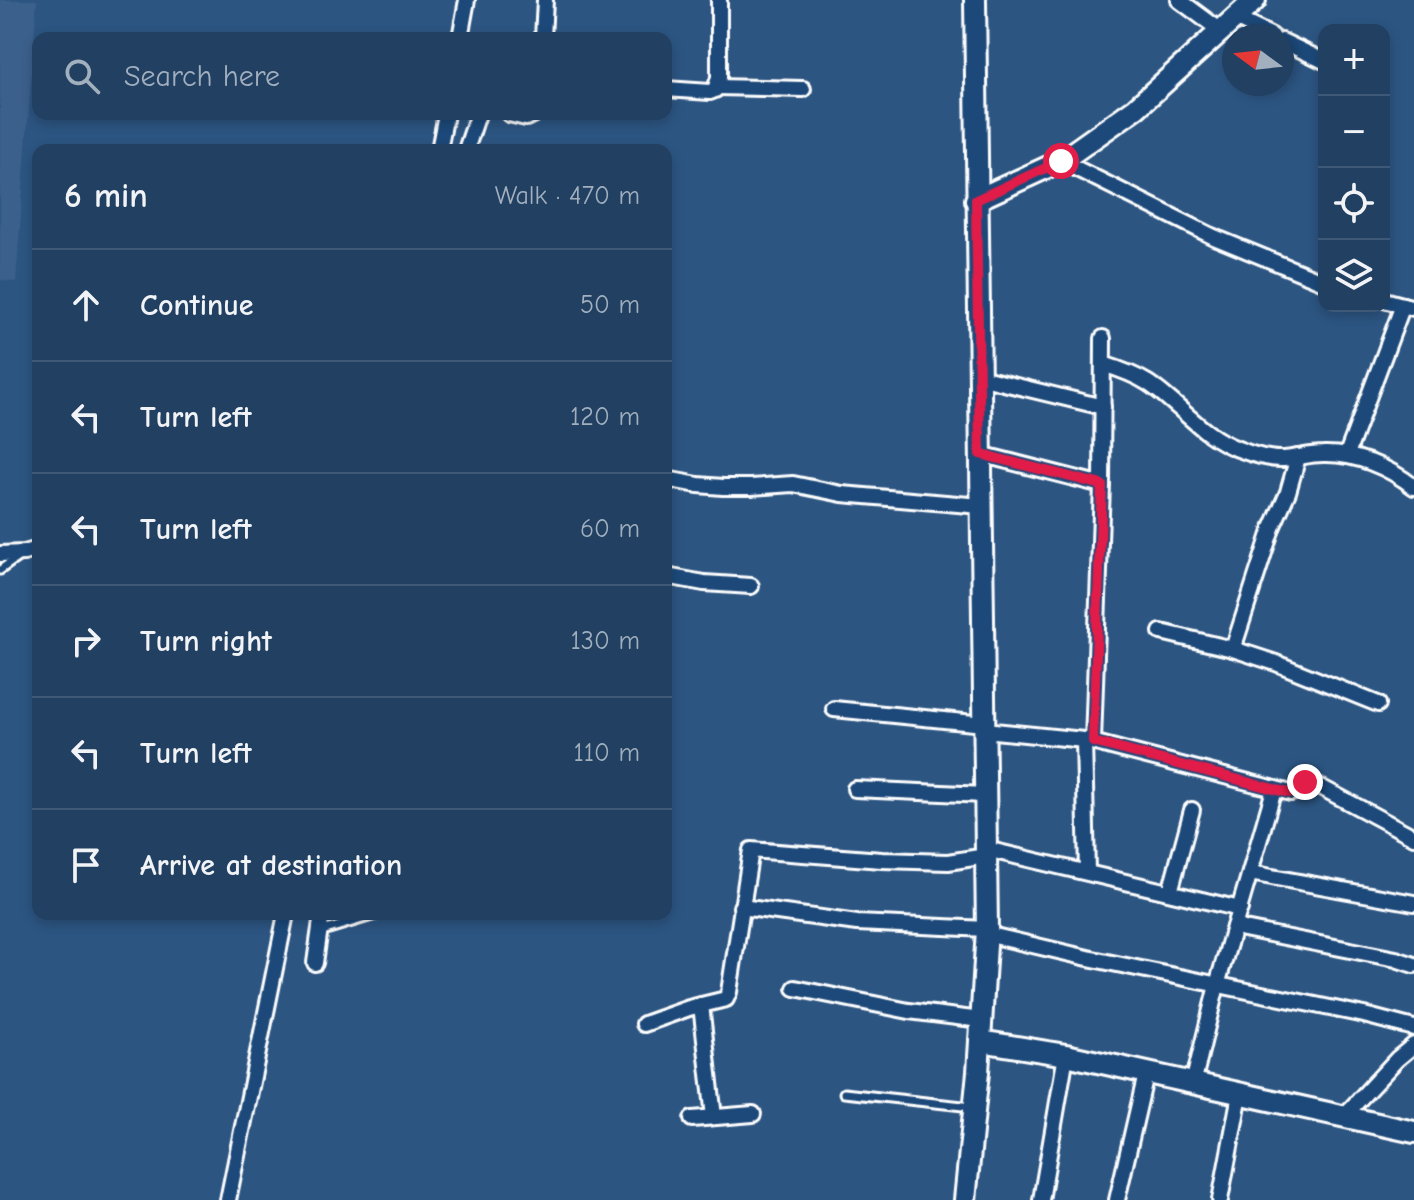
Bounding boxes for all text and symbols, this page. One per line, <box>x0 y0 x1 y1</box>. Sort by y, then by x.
north arrow <box>1222 24 1294 96</box>
map controls <box>1318 24 1390 312</box>
button: + <box>1318 24 1390 96</box>
search box <box>32 32 672 120</box>
icon: search <box>60 54 104 98</box>
text: Search here <box>124 59 280 94</box>
button: − <box>1318 96 1390 168</box>
route start <box>1043 143 1079 179</box>
button: locate <box>1318 168 1390 240</box>
text: 6 min <box>64 176 148 216</box>
text: Walk · 470 m <box>495 181 640 211</box>
button: layers <box>1318 240 1390 312</box>
icon: ahead <box>64 283 108 327</box>
text: Continue <box>140 288 254 323</box>
text: 50 m <box>580 290 640 320</box>
icon: left <box>64 395 108 439</box>
text: Turn left <box>140 400 252 435</box>
text: 120 m <box>570 402 640 432</box>
icon: left <box>64 507 108 551</box>
text: Turn left <box>140 512 252 547</box>
text: 60 m <box>580 514 640 544</box>
icon: right <box>64 619 108 663</box>
text: Turn right <box>140 624 272 659</box>
text: 130 m <box>571 626 640 656</box>
icon: left <box>64 731 108 775</box>
text: Turn left <box>140 736 252 771</box>
text: 110 m <box>573 738 640 768</box>
route end <box>1287 764 1323 800</box>
icon: arrive <box>64 843 108 887</box>
text: Arrive at destination <box>140 848 402 883</box>

